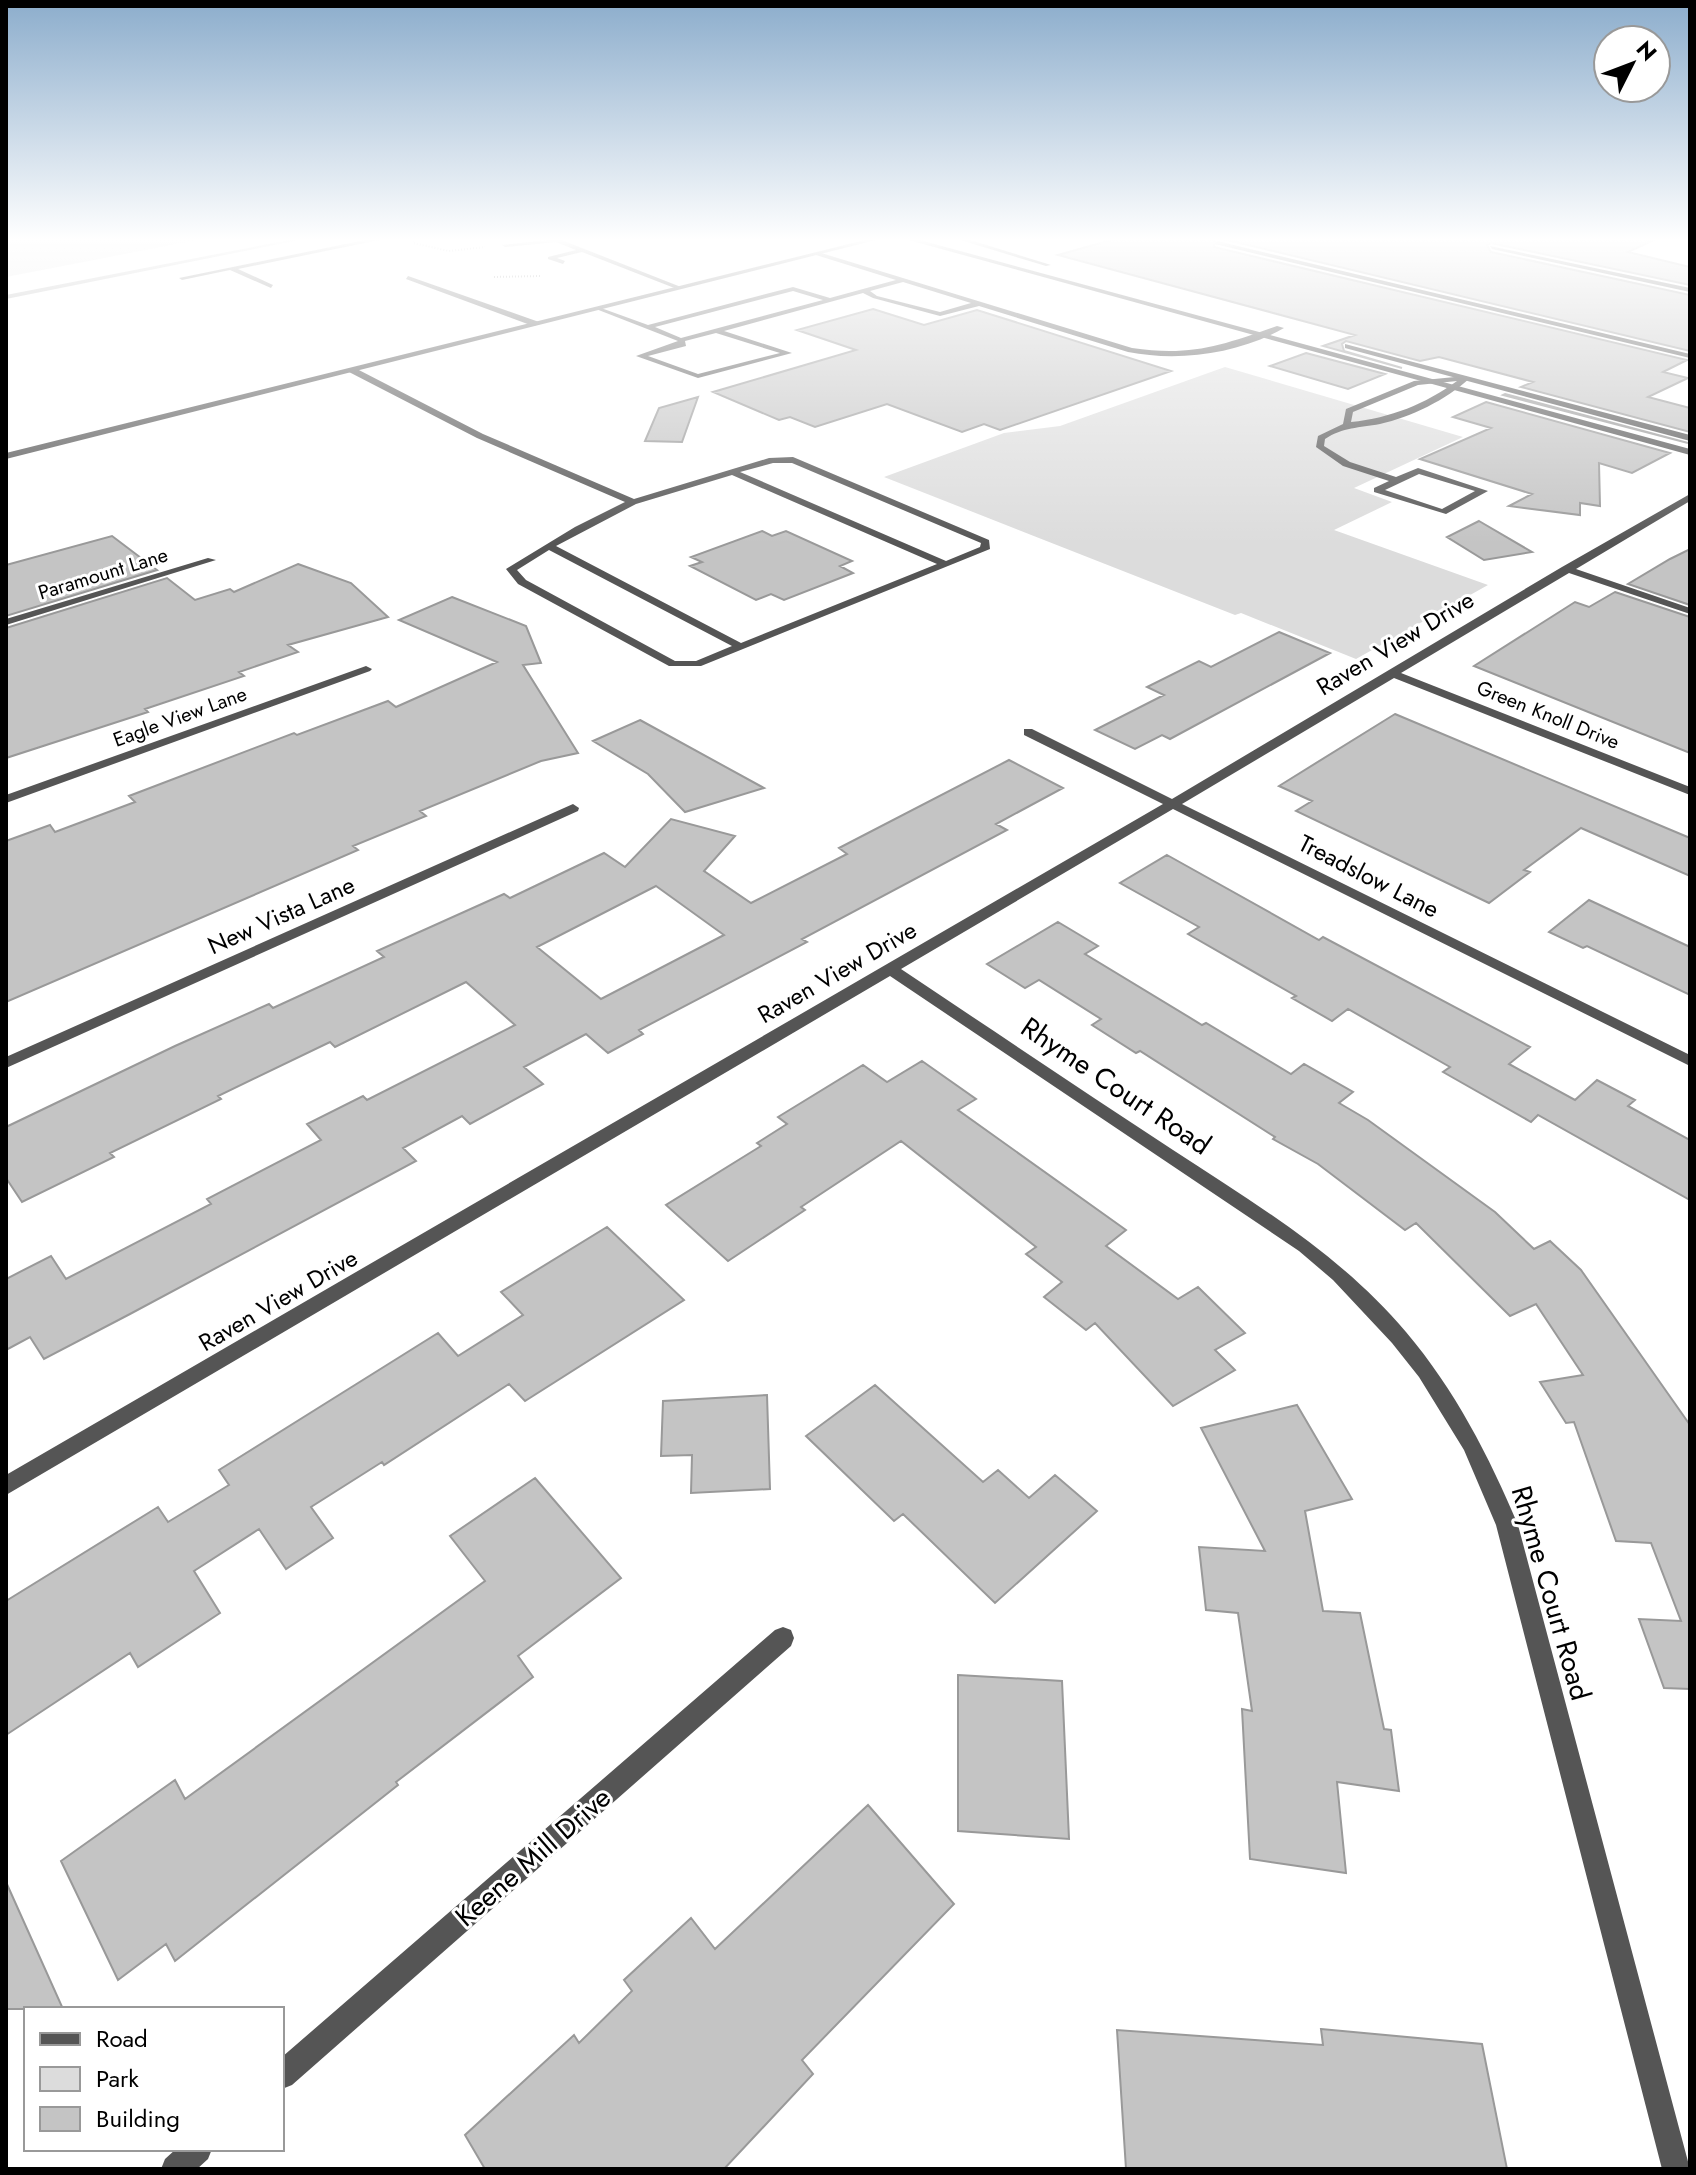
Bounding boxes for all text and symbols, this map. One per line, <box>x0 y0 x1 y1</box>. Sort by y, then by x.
north arrow <box>1592 24 1672 104</box>
text: N <box>1629 33 1665 68</box>
street label: Paramount Lane <box>35 541 171 607</box>
street label: Raven View Drive <box>1310 582 1480 704</box>
street label: Green Knoll Drive <box>1472 673 1624 757</box>
street label: Eagle View Lane <box>109 679 251 755</box>
street label: Treadslow Lane <box>1293 826 1445 926</box>
street label: New Vista Lane <box>202 867 360 963</box>
street label: Raven View Drive <box>751 912 923 1032</box>
street label: Rhyme Court Road <box>1013 1007 1219 1165</box>
street label: Raven View Drive <box>192 1240 364 1360</box>
street label: Rhyme Court Road <box>1501 1481 1601 1705</box>
street label: Keene Mill Drive <box>446 1778 620 1936</box>
legend <box>24 2007 284 2151</box>
text: Road <box>96 2021 148 2056</box>
text: Park <box>96 2061 139 2096</box>
text: Building <box>96 2101 180 2136</box>

